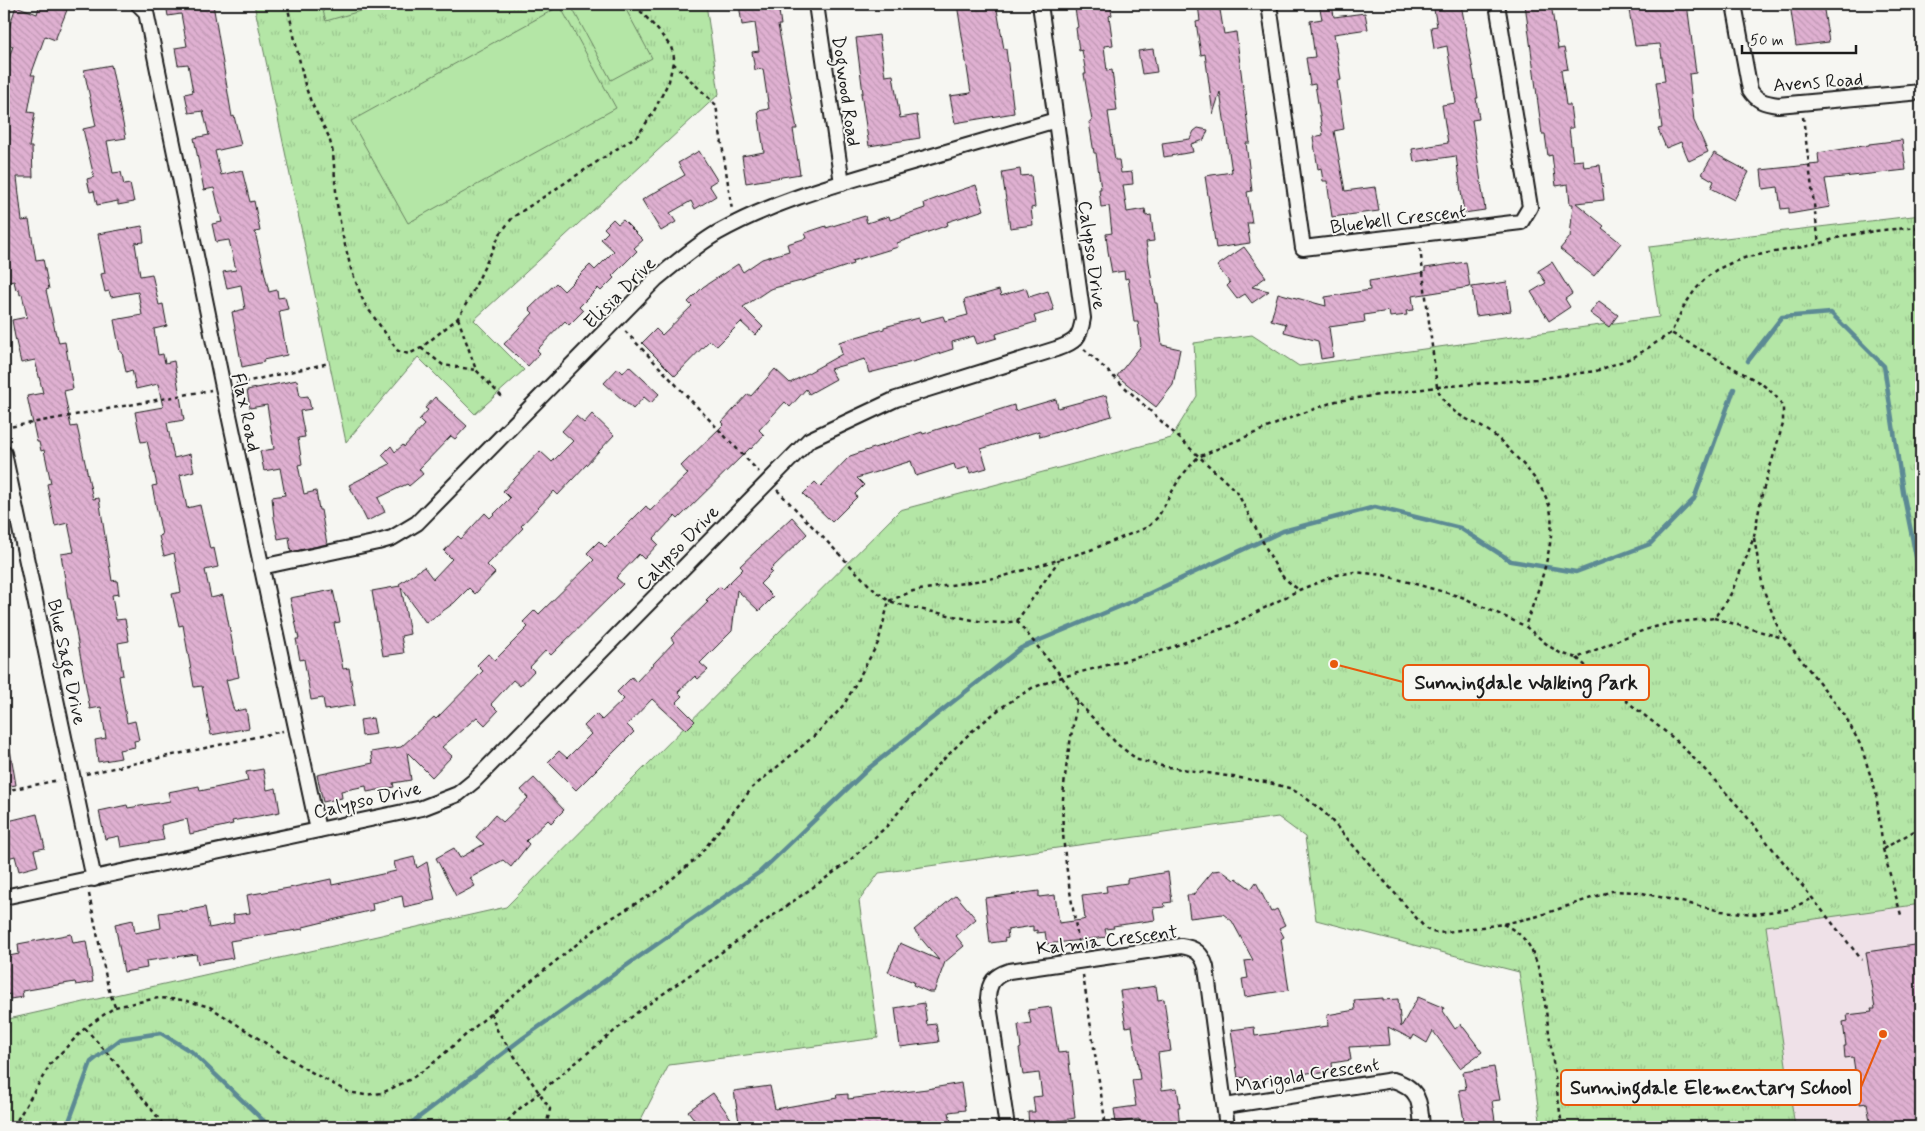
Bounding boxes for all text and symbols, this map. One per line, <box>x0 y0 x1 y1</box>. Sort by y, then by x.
scale bar <box>1742 22 1856 54</box>
text: 50 m <box>1750 31 1784 51</box>
street label: Dogwood Road <box>822 34 866 149</box>
street label: Avens Road <box>1772 67 1864 98</box>
street label: Calypso Drive <box>1071 199 1112 311</box>
street label: Bluebell Crescent <box>1329 199 1468 240</box>
street label: Elisia Drive <box>579 252 662 335</box>
street label: Flax Road <box>225 371 266 454</box>
street label: Calypso Drive <box>631 500 725 596</box>
street label: Blue Sage Drive <box>38 597 92 728</box>
callout: Sunningdale Walking Park <box>1403 665 1649 700</box>
text: Sunningdale Walking Park <box>1414 670 1638 699</box>
street label: Calypso Drive <box>311 776 424 825</box>
street label: Kalmia Crescent <box>1035 919 1179 962</box>
street label: Marigold Crescent <box>1233 1052 1381 1101</box>
callout: Sunningdale Elementary School <box>1561 1070 1861 1105</box>
text: Sunningdale Elementary School <box>1570 1075 1852 1104</box>

